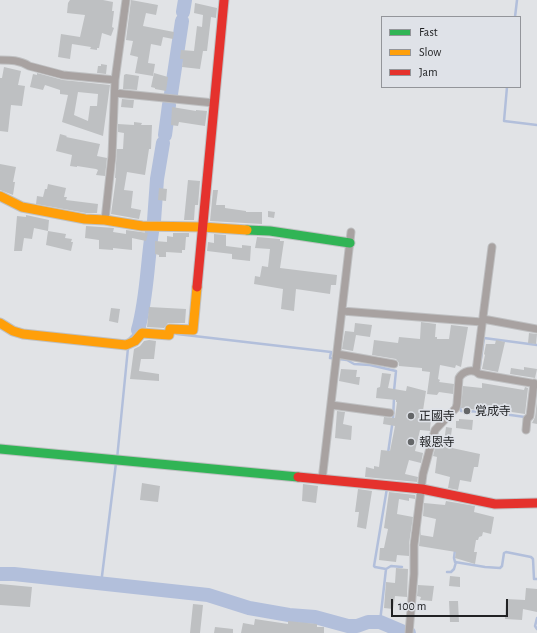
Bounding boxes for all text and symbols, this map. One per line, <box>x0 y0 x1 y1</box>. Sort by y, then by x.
legend <box>381 16 521 88</box>
text: Fast <box>419 26 438 38</box>
text: Slow <box>419 46 441 58</box>
text: Jam <box>419 66 438 78</box>
place label: 覚成寺 <box>475 404 511 418</box>
marker: 覚成寺 <box>462 406 472 416</box>
place label: 正國寺 <box>419 409 455 423</box>
marker: 正國寺 <box>406 411 416 421</box>
place label: 報恩寺 <box>419 435 455 449</box>
marker: 報恩寺 <box>406 437 416 447</box>
scale bar <box>393 591 510 617</box>
text: 100 m <box>398 600 426 612</box>

